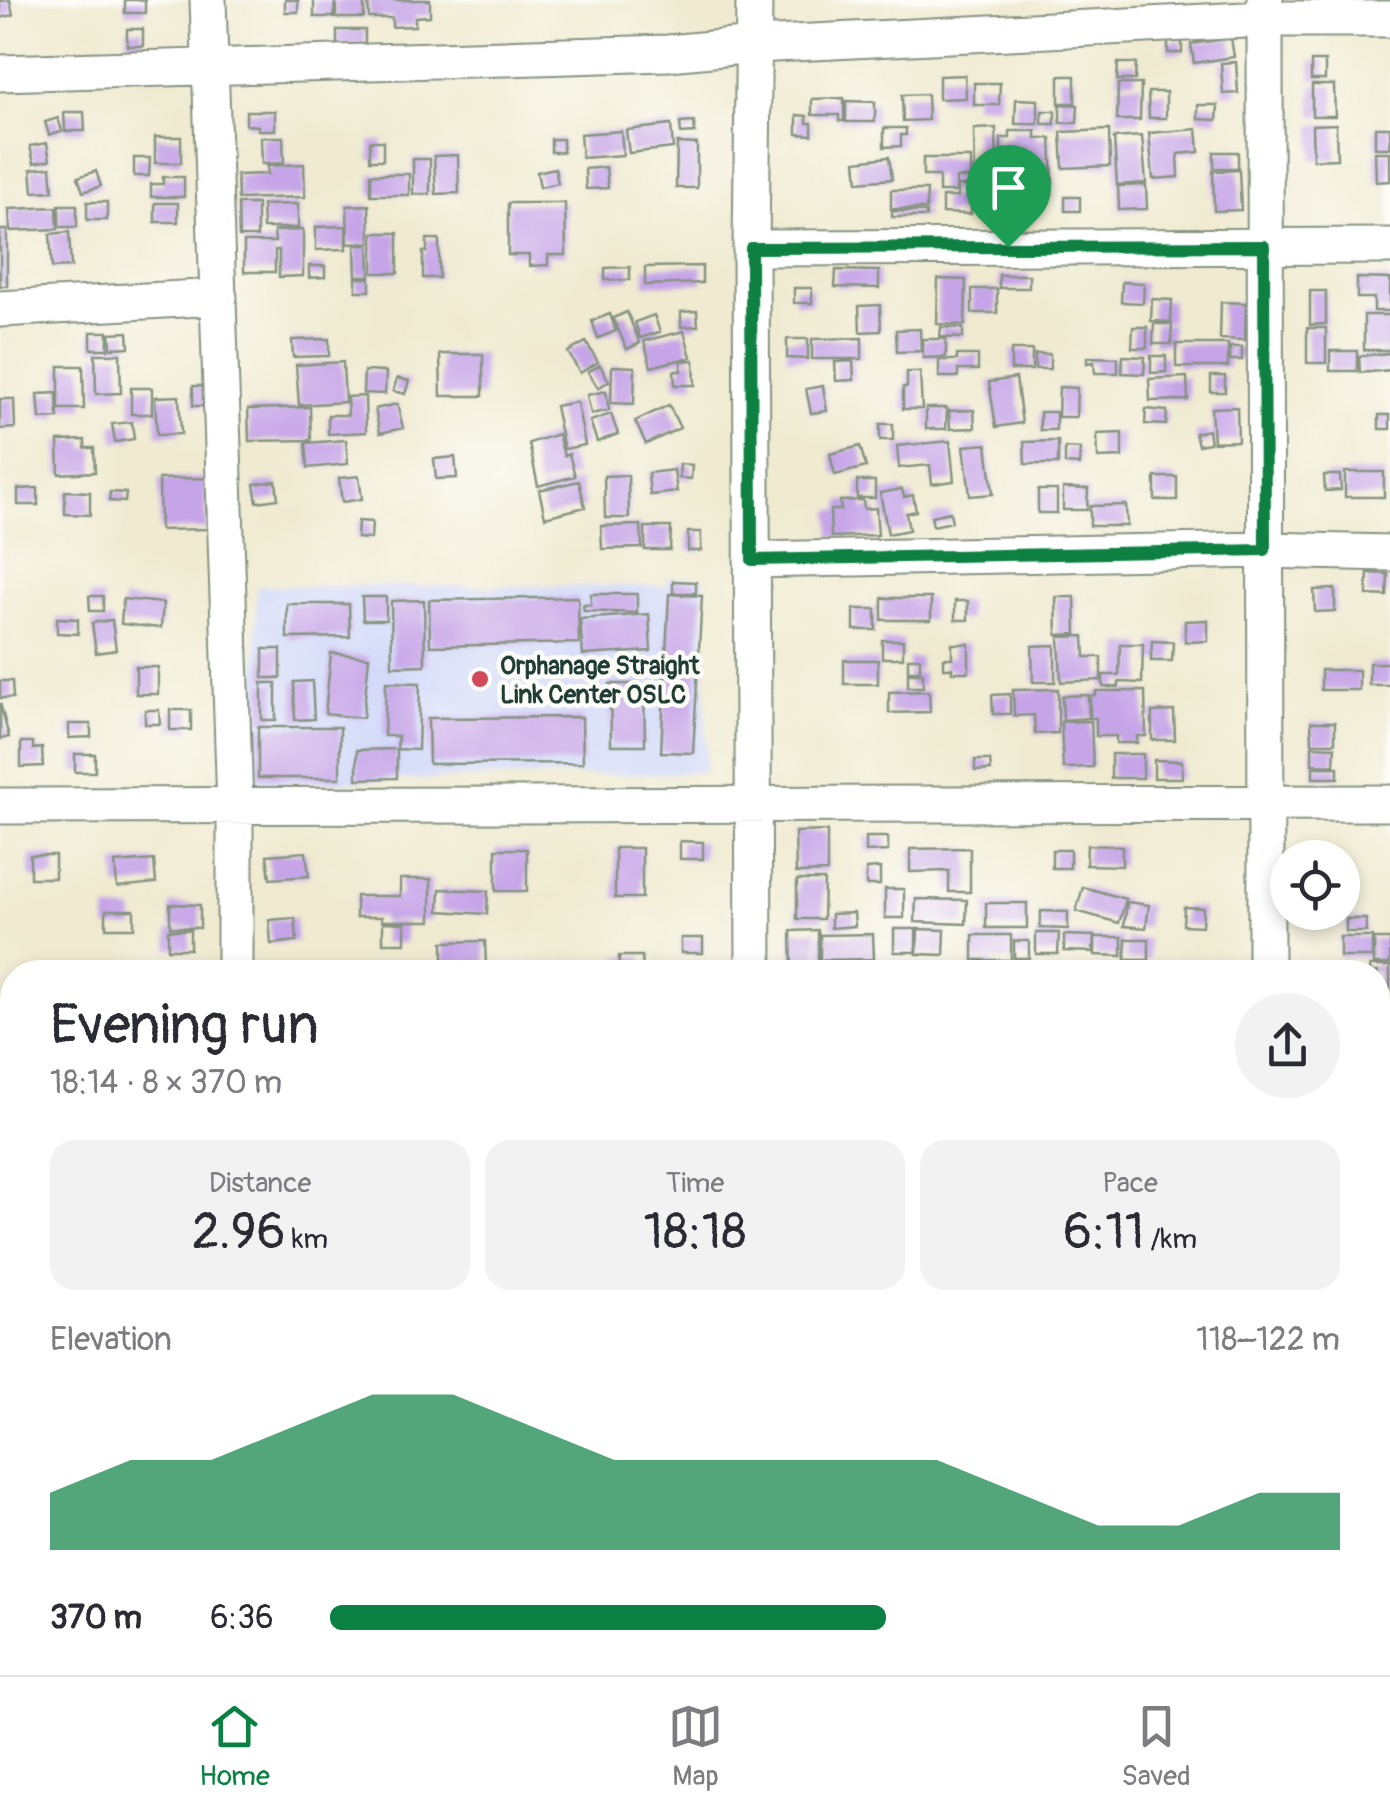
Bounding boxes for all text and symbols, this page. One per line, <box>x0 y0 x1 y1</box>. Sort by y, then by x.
pin <box>966 145 1051 248</box>
icon: arrive <box>981 160 1036 215</box>
place label: Orphanage Straight Link Center OSLC <box>500 651 701 711</box>
marker: Orphanage Straight Link Center OSLC <box>469 668 491 690</box>
map controls <box>1270 840 1360 930</box>
button: locate <box>1270 840 1360 930</box>
text: Evening run <box>50 991 319 1060</box>
button: share <box>1235 993 1340 1098</box>
text: 18:14 · 8 × 370 m <box>50 1063 282 1103</box>
text: Distance <box>209 1166 311 1201</box>
text: Time <box>666 1166 724 1201</box>
text: Pace <box>1102 1166 1158 1201</box>
text: 2.96 <box>192 1201 286 1264</box>
text: 18:18 <box>644 1201 746 1264</box>
text: 6:11 <box>1063 1201 1144 1264</box>
text: km <box>286 1222 328 1257</box>
text: /km <box>1144 1222 1197 1257</box>
text: Elevation <box>50 1320 172 1360</box>
text: 118–122 m <box>1196 1320 1340 1360</box>
text: 370 m <box>50 1598 142 1638</box>
text: 6:36 <box>210 1598 274 1638</box>
tab: Home <box>199 1699 270 1794</box>
tab: Map <box>668 1699 723 1794</box>
tab: Saved <box>1121 1699 1191 1794</box>

